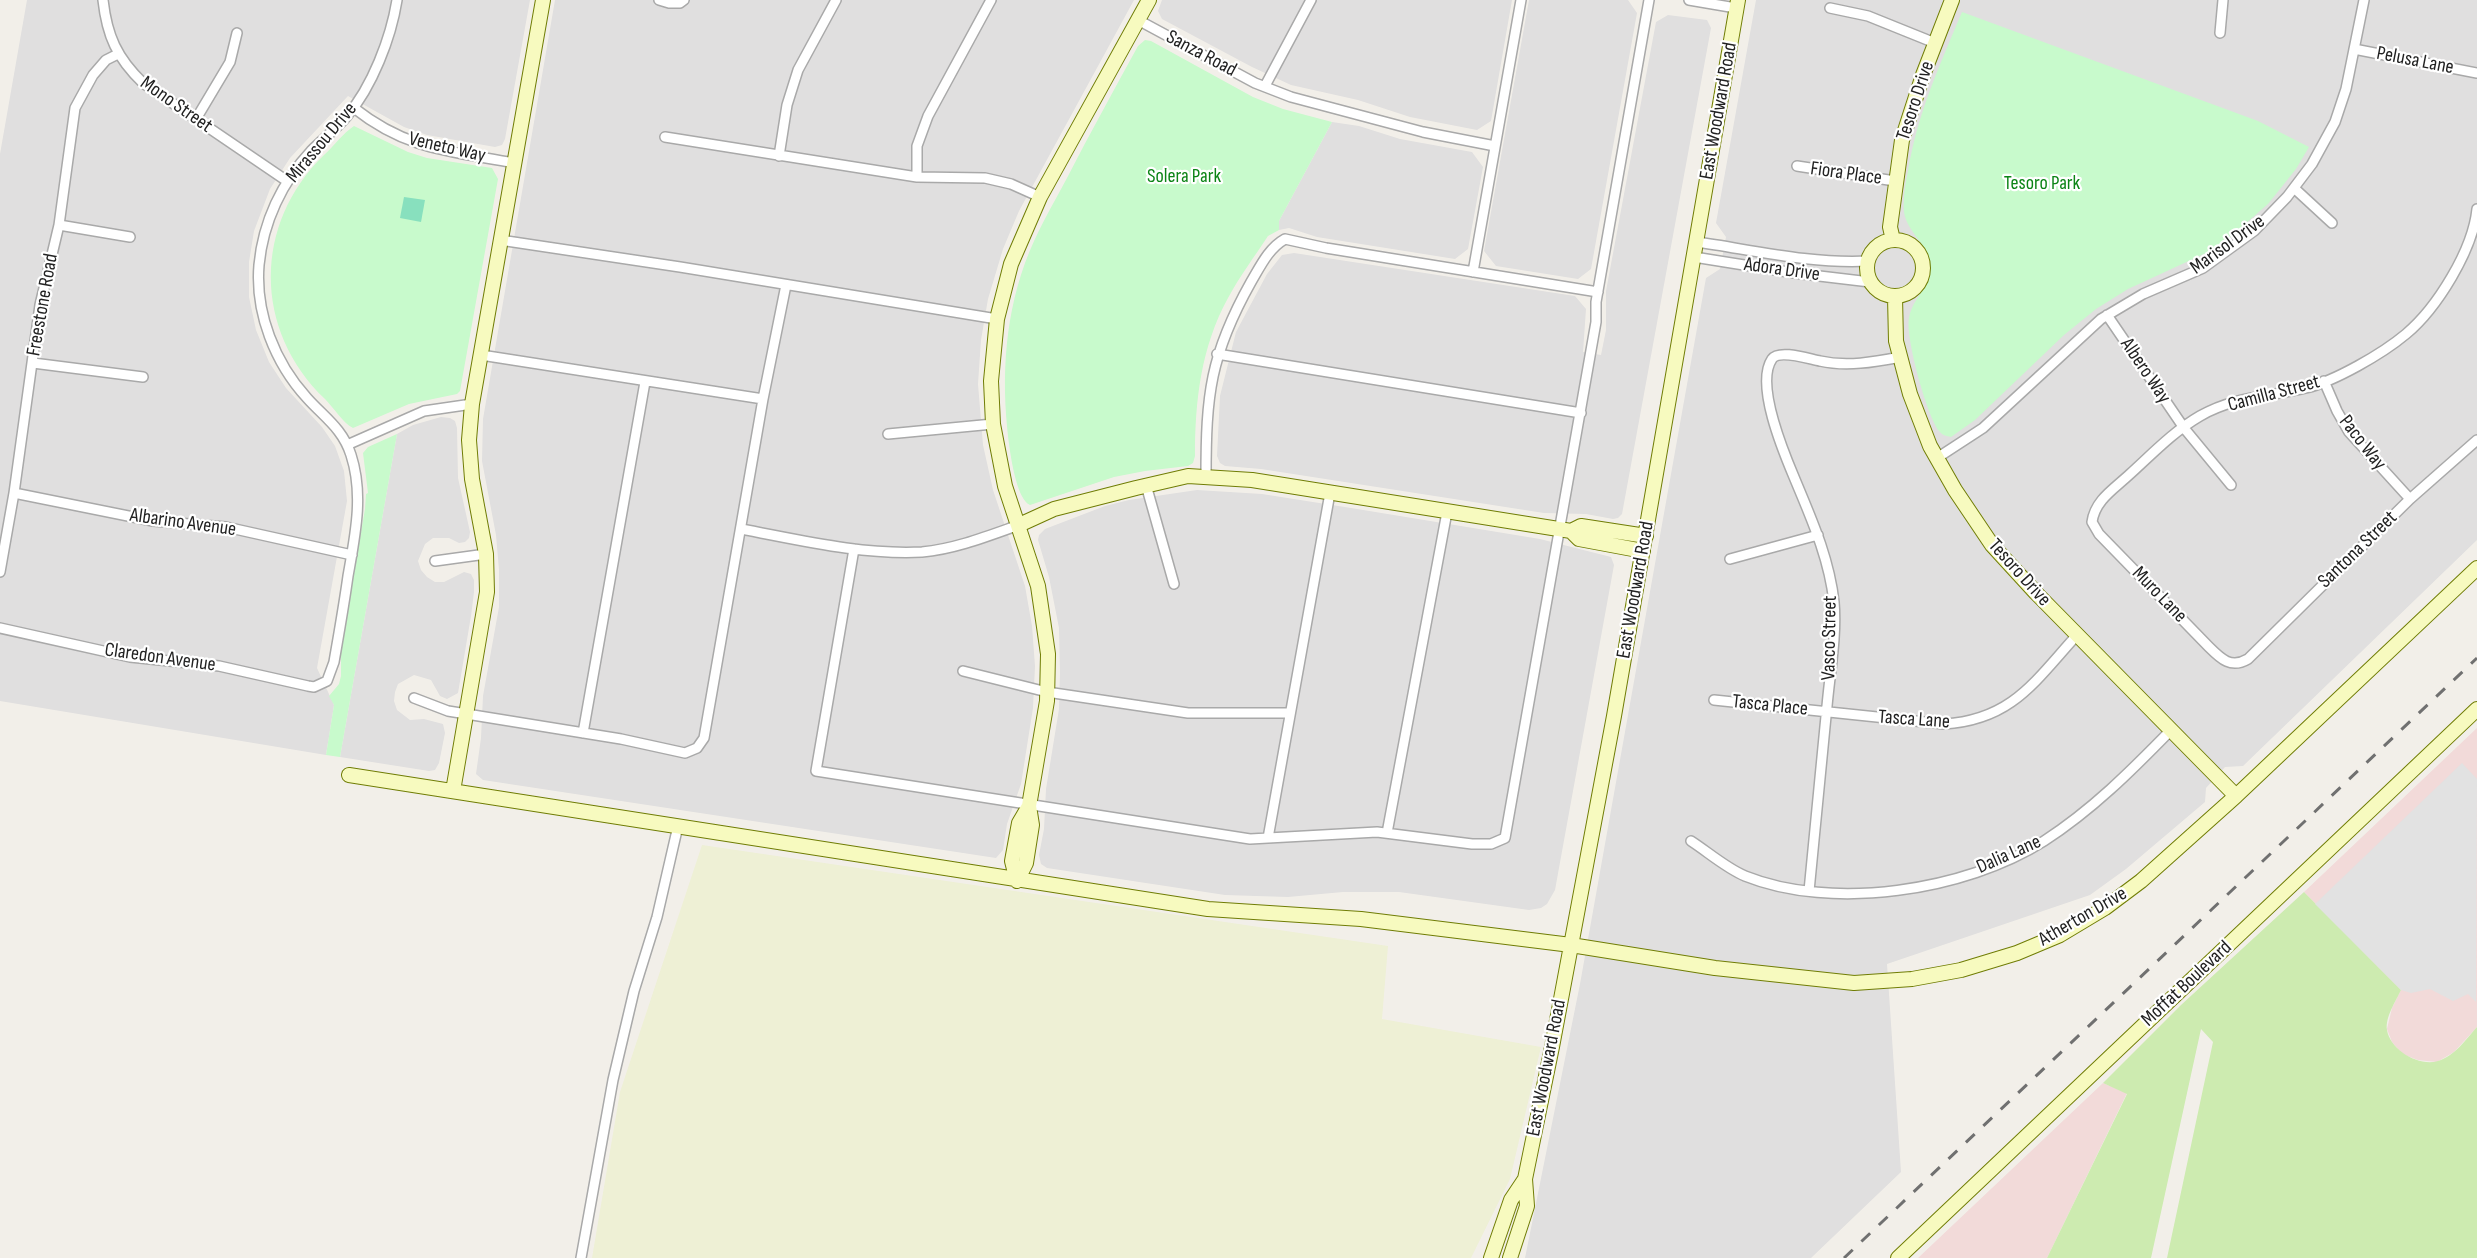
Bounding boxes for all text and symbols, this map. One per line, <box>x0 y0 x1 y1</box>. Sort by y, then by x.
street label: Sanza Road <box>1162 26 1240 82</box>
street label: East Woodward Road <box>1695 41 1743 181</box>
street label: Pelusa Lane <box>2374 42 2456 80</box>
street label: Tesoro Drive <box>1892 58 1940 144</box>
street label: Mono Street <box>135 72 217 138</box>
street label: Mirassou Drive <box>281 98 363 188</box>
street label: Veneto Way <box>406 128 488 168</box>
street label: Fiora Place <box>1809 157 1883 191</box>
park label: Solera Park <box>1147 165 1221 189</box>
park label: Tesoro Park <box>2004 172 2080 196</box>
street label: Marisol Drive <box>2186 210 2270 280</box>
street label: Freestone Road <box>22 252 64 358</box>
street label: Adora Drive <box>1743 253 1821 287</box>
street label: Albero Way <box>2114 334 2176 408</box>
street label: Camilla Street <box>2225 370 2323 418</box>
street label: Paco Way <box>2333 411 2391 475</box>
street label: Albarino Avenue <box>128 504 238 542</box>
street label: Santona Street <box>2313 506 2403 594</box>
street label: East Woodward Road <box>1612 520 1660 660</box>
street label: Tesoro Drive <box>1983 534 2055 612</box>
street label: Muro Lane <box>2126 562 2192 628</box>
street label: Vasco Street <box>1817 595 1843 681</box>
street label: Claredon Avenue <box>103 638 217 678</box>
street label: Tasca Place <box>1731 690 1809 722</box>
street label: Tasca Lane <box>1877 706 1951 734</box>
street label: Dalia Lane <box>1973 830 2045 880</box>
street label: Atherton Drive <box>2034 882 2132 952</box>
street label: Moffat Boulevard <box>2137 936 2237 1032</box>
street label: East Woodward Road <box>1522 998 1572 1138</box>

